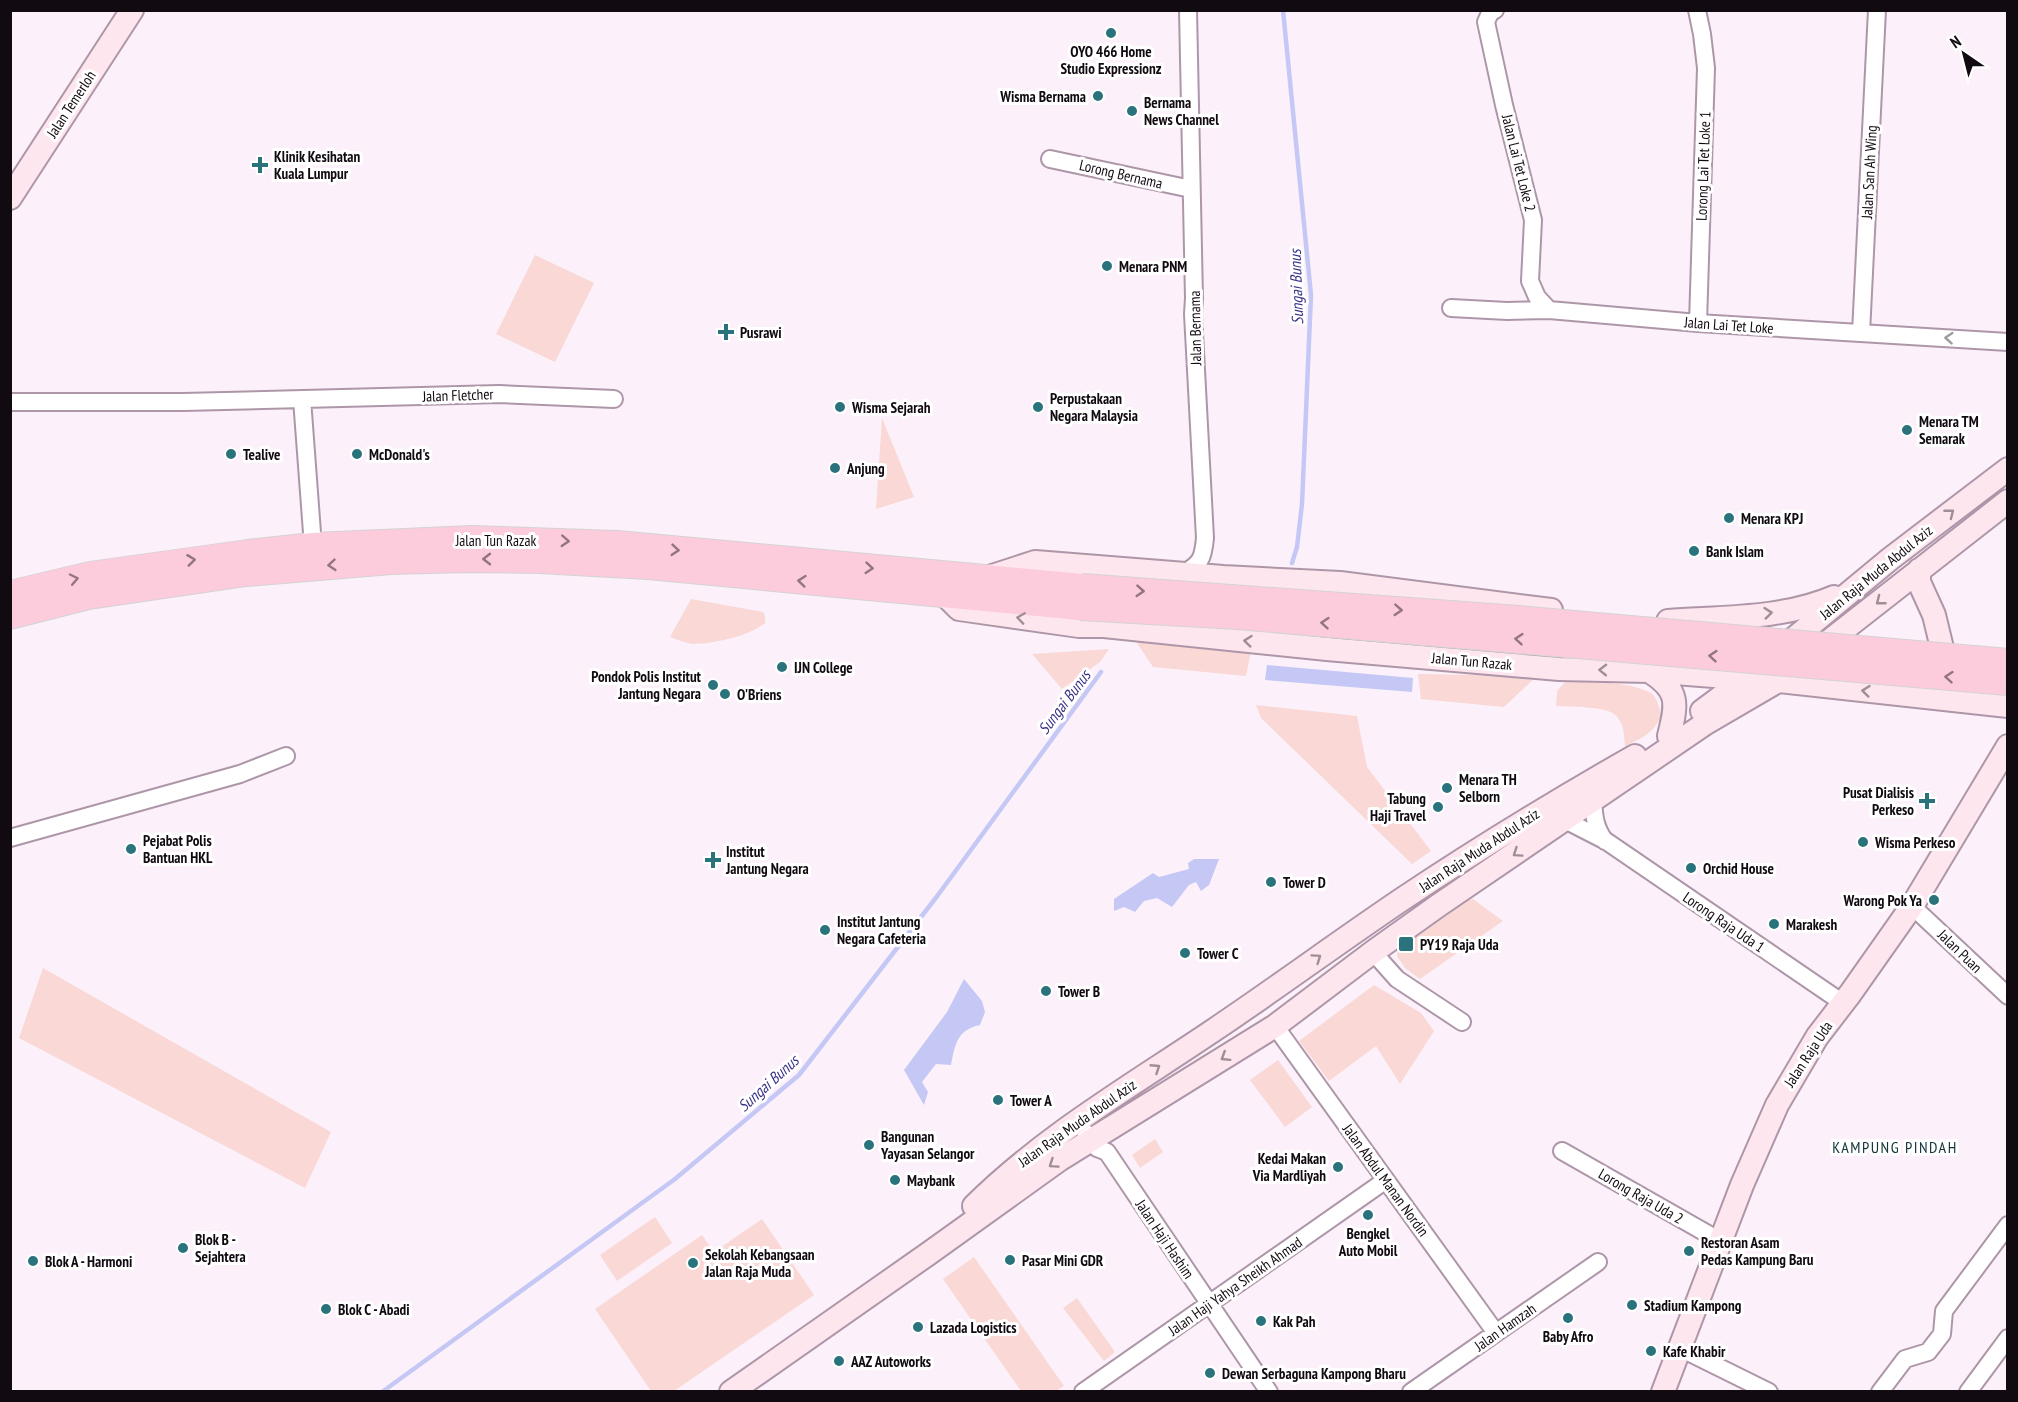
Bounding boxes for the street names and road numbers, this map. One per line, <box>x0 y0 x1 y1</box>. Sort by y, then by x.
street label: Jalan Temerloh <box>42 67 100 142</box>
street label: Jalan Lai Tet Loke 2 <box>1498 111 1540 214</box>
street label: Lorong Lai Tet Loke 1 <box>1692 111 1714 221</box>
street label: Jalan San Ah Wing <box>1857 125 1881 220</box>
street label: Lorong Bernama <box>1078 155 1164 193</box>
street label: Jalan Bernama <box>1185 291 1205 366</box>
street label: Jalan Lai Tet Loke <box>1683 312 1774 338</box>
street label: Jalan Fletcher <box>421 384 495 406</box>
street label: Jalan Raja Muda Abdul Aziz <box>1815 521 1936 624</box>
street label: Jalan Tun Razak <box>455 531 536 550</box>
street label: Jalan Tun Razak <box>1430 648 1513 674</box>
street label: Jalan Raja Muda Abdul Aziz <box>1414 804 1543 897</box>
street label: Lorong Raja Uda 1 <box>1679 888 1769 956</box>
street label: Jalan Puan <box>1933 925 1986 977</box>
street label: Jalan Raja Uda <box>1779 1017 1836 1091</box>
street label: Jalan Raja Muda Abdul Aziz <box>1014 1075 1140 1171</box>
street label: Jalan Abdul Manan Nordin <box>1338 1119 1433 1240</box>
street label: Lorong Raja Uda 2 <box>1595 1164 1687 1228</box>
street label: Jalan Haji Hashim <box>1131 1195 1198 1282</box>
street label: Jalan Haji Yahya Sheikh Ahmad <box>1164 1233 1306 1340</box>
street label: Jalan Hamzah <box>1470 1299 1539 1356</box>

